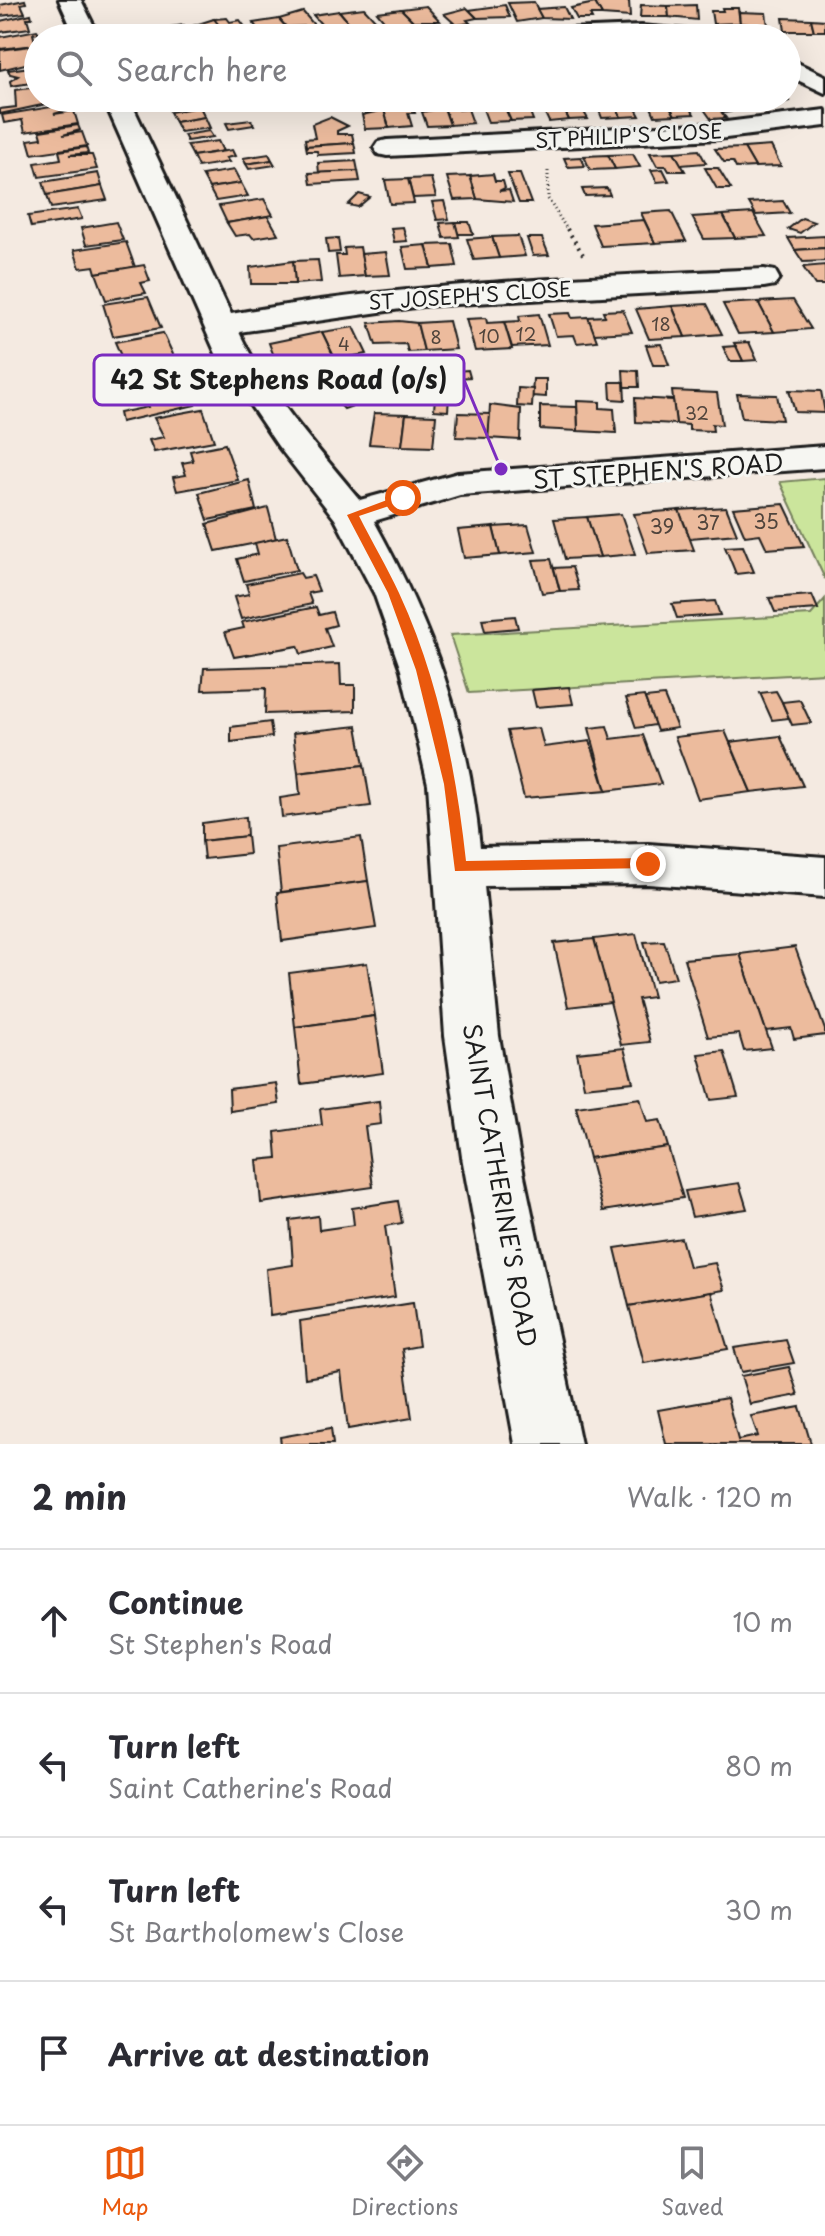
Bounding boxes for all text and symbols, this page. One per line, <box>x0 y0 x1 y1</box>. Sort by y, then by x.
search box <box>24 24 801 112</box>
icon: search <box>52 46 96 90</box>
text: Search here <box>116 46 288 91</box>
street label: ST PHILIP'S CLOSE <box>534 115 724 155</box>
street label: ST JOSEPH'S CLOSE <box>367 273 573 317</box>
house number: 18 <box>651 310 671 337</box>
house number: 12 <box>516 320 536 347</box>
house number: 10 <box>478 322 500 349</box>
house number: 8 <box>430 323 442 350</box>
house number: 4 <box>338 330 350 357</box>
callout: 42 St Stephens Road (o/s) <box>94 355 464 405</box>
text: 42 St Stephens Road (o/s) <box>110 359 448 398</box>
house number: 32 <box>685 399 709 426</box>
street label: ST STEPHEN'S ROAD <box>531 443 785 497</box>
route start <box>385 480 421 516</box>
house number: 35 <box>753 506 779 536</box>
house number: 37 <box>696 507 720 537</box>
house number: 39 <box>650 511 674 541</box>
route end <box>630 846 666 882</box>
street label: SAINT CATHERINE'S ROAD <box>455 1020 547 1350</box>
text: 2 min <box>32 1470 127 1522</box>
text: Walk · 120 m <box>627 1477 793 1516</box>
text: Continue <box>108 1579 243 1624</box>
icon: ahead <box>32 1599 76 1643</box>
text: 10 m <box>732 1602 793 1641</box>
text: St Stephen's Road <box>108 1624 333 1663</box>
text: Turn left <box>108 1723 240 1768</box>
icon: left <box>32 1743 76 1787</box>
text: 80 m <box>725 1746 793 1785</box>
text: Saint Catherine's Road <box>108 1768 393 1807</box>
text: Turn left <box>108 1867 240 1912</box>
icon: left <box>32 1887 76 1931</box>
text: 30 m <box>725 1890 793 1929</box>
text: St Bartholomew's Close <box>108 1912 404 1951</box>
icon: arrive <box>32 2031 76 2075</box>
text: Arrive at destination <box>108 2031 430 2076</box>
tab: Map <box>101 2141 148 2222</box>
tab: Directions <box>351 2141 458 2222</box>
tab: Saved <box>661 2141 724 2222</box>

